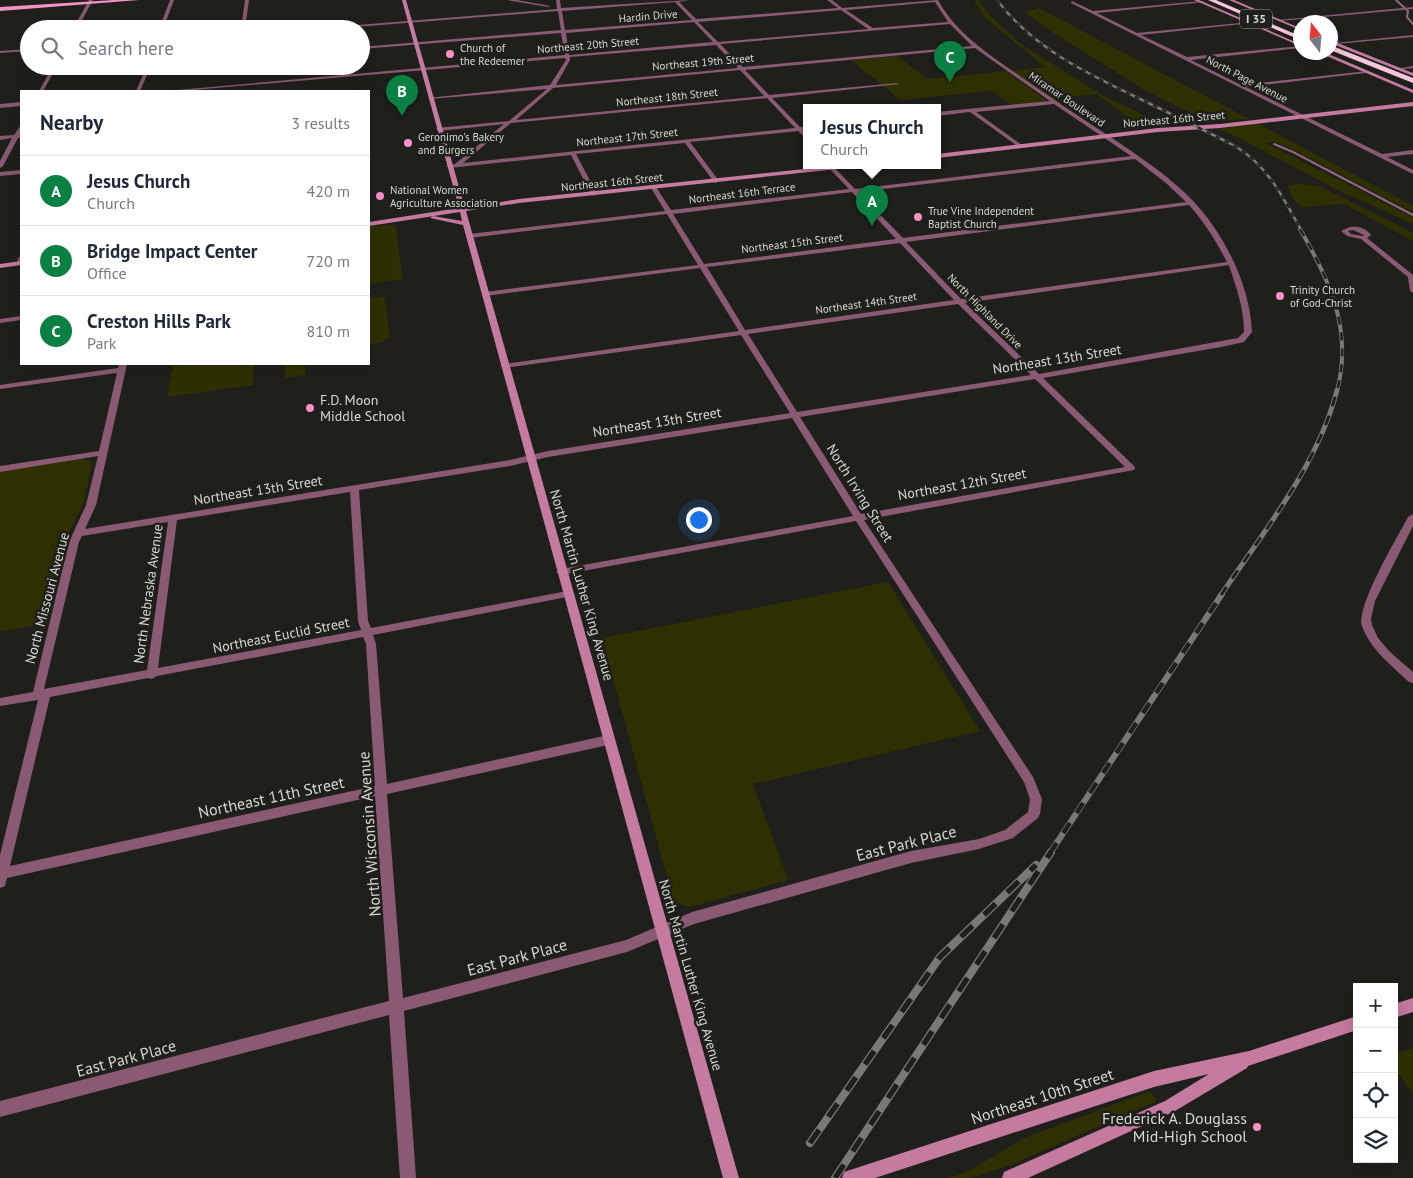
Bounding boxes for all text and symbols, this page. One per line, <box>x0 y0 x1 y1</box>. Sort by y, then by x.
street label: Hardin Drive <box>618 6 678 26</box>
road number: I 35 <box>1240 10 1272 28</box>
north arrow <box>1293 15 1338 60</box>
search box <box>20 20 370 75</box>
icon: search <box>38 34 66 62</box>
street label: Northeast 20th Street <box>536 34 640 56</box>
text: Search here <box>78 36 174 60</box>
place label: Church of the Redeemer <box>460 41 525 68</box>
pin: C <box>934 41 966 82</box>
marker: Church of the Redeemer <box>444 48 456 60</box>
street label: Northeast 19th Street <box>651 51 755 73</box>
street label: North Page Avenue <box>1204 52 1291 106</box>
street label: Miramar Boulevard <box>1026 68 1108 130</box>
pin: B <box>386 75 418 116</box>
street label: Northeast 18th Street <box>615 85 719 109</box>
popup <box>803 104 941 169</box>
street label: Northeast 16th Street <box>1122 108 1226 130</box>
text: Nearby <box>40 109 103 136</box>
text: 3 results <box>291 113 350 133</box>
text: Jesus Church <box>820 115 924 139</box>
street label: Northeast 17th Street <box>576 125 679 149</box>
place label: Geronimo's Bakery and Burgers <box>418 130 505 157</box>
marker: Geronimo's Bakery and Burgers <box>402 137 414 149</box>
text: Church <box>820 139 868 159</box>
text: Jesus Church <box>87 169 190 193</box>
street label: Northeast 16th Street <box>560 170 664 194</box>
street label: Northeast 16th Terrace <box>688 179 797 206</box>
text: A <box>51 181 61 201</box>
text: 420 m <box>307 181 350 201</box>
place label: National Women Agriculture Association <box>390 183 498 210</box>
pin: A <box>856 185 888 226</box>
marker: National Women Agriculture Association <box>374 190 386 202</box>
text: Church <box>87 193 135 213</box>
place label: True Vine Independent Baptist Church <box>928 204 1034 231</box>
marker: True Vine Independent Baptist Church <box>912 211 924 223</box>
street label: Northeast 15th Street <box>740 230 844 256</box>
text: Bridge Impact Center <box>87 239 258 263</box>
text: B <box>51 251 61 271</box>
text: 720 m <box>307 251 350 271</box>
text: Office <box>87 263 127 283</box>
street label: North Highland Drive <box>945 271 1026 352</box>
place label: Trinity Church of God-Christ <box>1290 283 1355 310</box>
street label: Northeast 14th Street <box>814 289 918 317</box>
marker: Trinity Church of God-Christ <box>1274 290 1286 302</box>
text: Creston Hills Park <box>87 309 231 333</box>
text: C <box>52 321 60 341</box>
text: 810 m <box>307 321 350 341</box>
text: Park <box>87 333 116 353</box>
street label: Northeast 13th Street <box>991 340 1123 378</box>
place label: F.D. Moon Middle School <box>320 391 405 425</box>
marker: F.D. Moon Middle School <box>304 402 316 414</box>
street label: Northeast 13th Street <box>591 403 723 441</box>
street label: North Irving Street <box>823 441 898 546</box>
street label: Northeast 12th Street <box>896 464 1028 504</box>
street label: Northeast 13th Street <box>192 471 324 509</box>
street label: North Martin Luther King Avenue <box>546 487 618 683</box>
your location <box>686 507 712 533</box>
street label: North Nebraska Avenue <box>129 523 167 665</box>
street label: North Missouri Avenue <box>21 530 73 666</box>
street label: Northeast Euclid Street <box>211 613 351 657</box>
street label: North Wisconsin Avenue <box>353 751 385 917</box>
street label: Northeast 11th Street <box>196 772 346 822</box>
street label: East Park Place <box>854 821 958 865</box>
street label: North Martin Luther King Avenue <box>655 877 727 1073</box>
street label: East Park Place <box>465 934 569 980</box>
map controls <box>1353 983 1398 1163</box>
button: + <box>1353 983 1398 1028</box>
button: − <box>1353 1028 1398 1073</box>
street label: East Park Place <box>74 1035 178 1081</box>
street label: Northeast 10th Street <box>968 1063 1116 1128</box>
button: locate <box>1353 1073 1398 1118</box>
place label: Frederick A. Douglass Mid-High School <box>1102 1108 1247 1146</box>
button: layers <box>1353 1118 1398 1163</box>
marker: Frederick A. Douglass Mid-High School <box>1251 1121 1263 1133</box>

